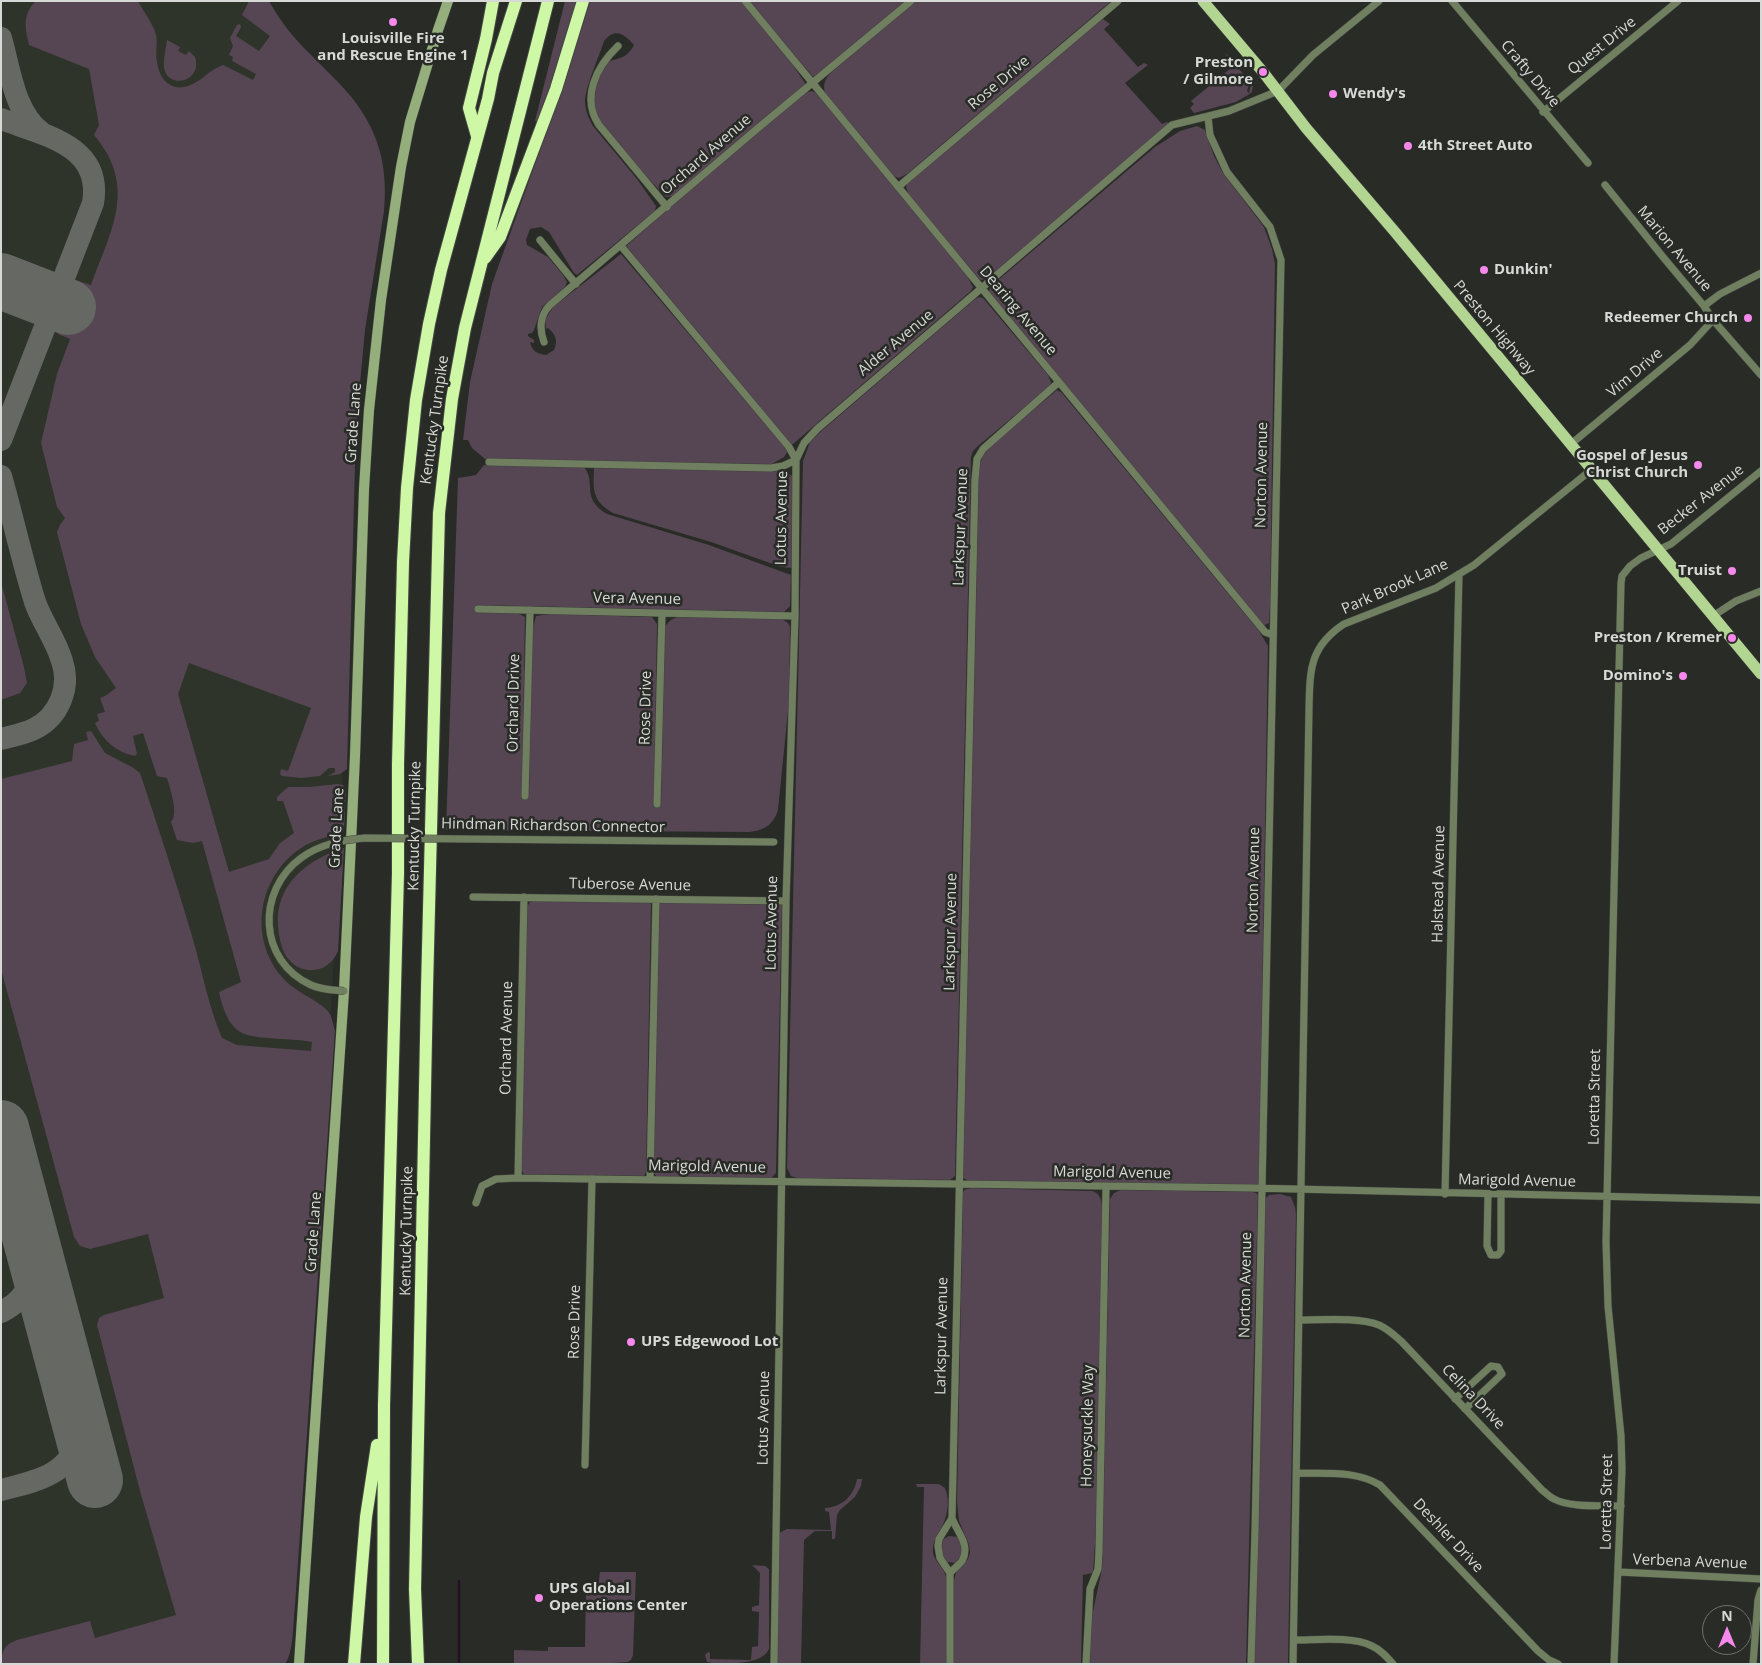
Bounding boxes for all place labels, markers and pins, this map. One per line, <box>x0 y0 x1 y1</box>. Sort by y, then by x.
marker: Louisville Fire and Rescue Engine 1 <box>387 16 399 28</box>
place label: Louisville Fire and Rescue Engine 1 <box>317 30 469 65</box>
place label: Preston / Gilmore <box>1183 54 1253 89</box>
marker: Preston / Gilmore <box>1257 66 1269 78</box>
place label: Wendy's <box>1343 85 1406 103</box>
marker: Wendy's <box>1327 88 1339 100</box>
place label: 4th Street Auto <box>1418 137 1533 155</box>
marker: 4th Street Auto <box>1402 140 1414 152</box>
place label: Dunkin' <box>1494 261 1553 279</box>
marker: Dunkin' <box>1478 264 1490 276</box>
place label: Redeemer Church <box>1604 309 1738 327</box>
marker: Redeemer Church <box>1742 312 1754 324</box>
place label: Gospel of Jesus Christ Church <box>1576 447 1688 482</box>
marker: Gospel of Jesus Christ Church <box>1692 459 1704 471</box>
place label: Truist <box>1678 562 1722 580</box>
marker: Truist <box>1726 565 1738 577</box>
place label: Preston / Kremer <box>1594 629 1722 647</box>
marker: Preston / Kremer <box>1726 632 1738 644</box>
place label: Domino's <box>1603 667 1673 685</box>
marker: Domino's <box>1677 670 1689 682</box>
place label: UPS Edgewood Lot <box>641 1333 778 1351</box>
marker: UPS Edgewood Lot <box>625 1336 637 1348</box>
place label: UPS Global Operations Center <box>549 1580 687 1615</box>
marker: UPS Global Operations Center <box>533 1592 545 1604</box>

